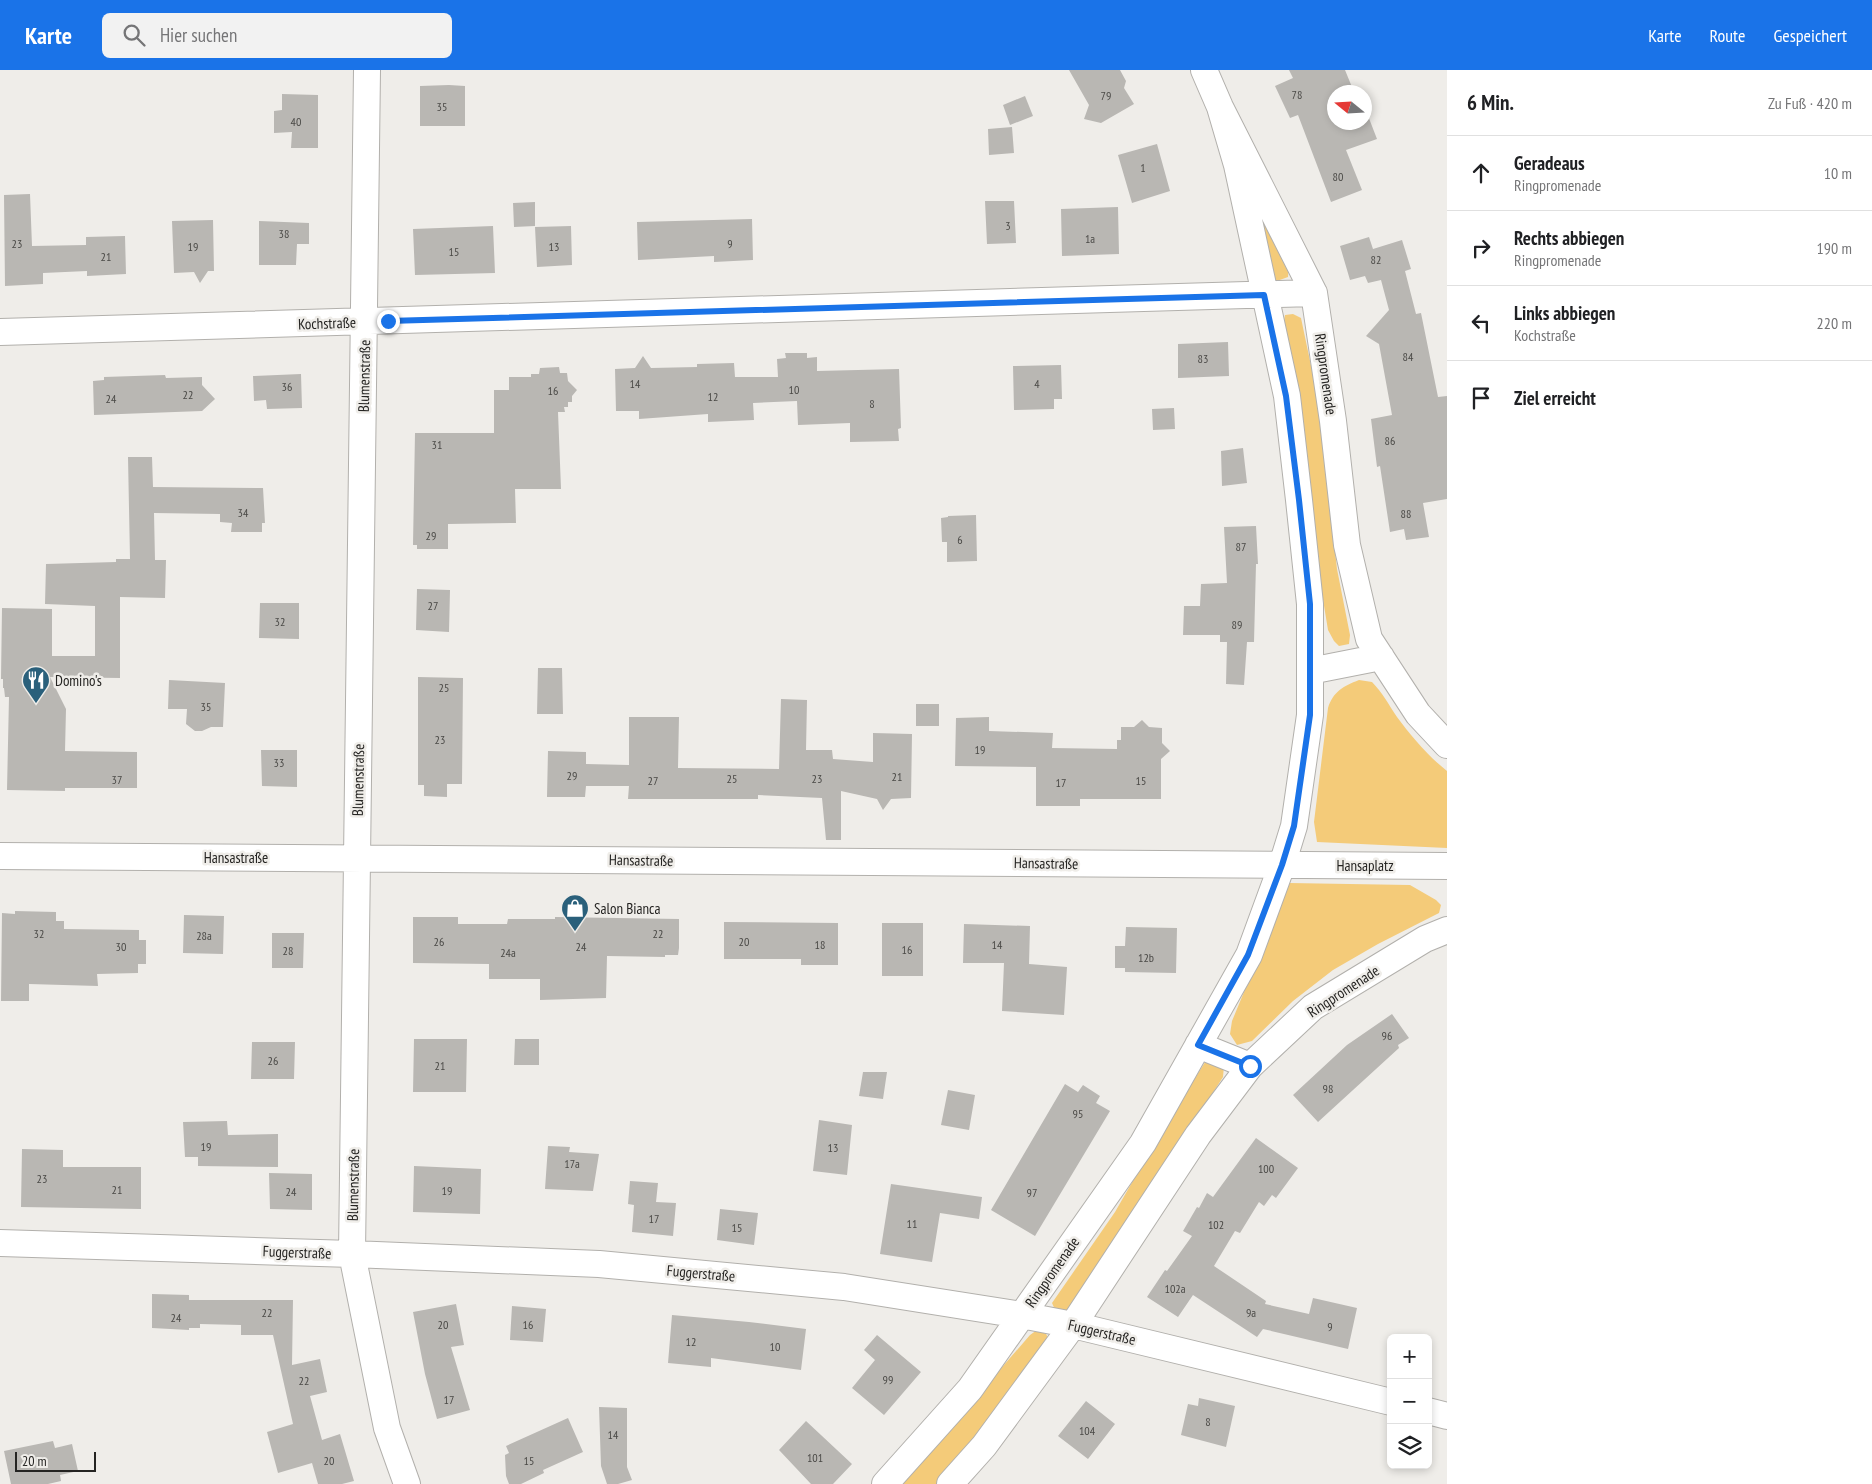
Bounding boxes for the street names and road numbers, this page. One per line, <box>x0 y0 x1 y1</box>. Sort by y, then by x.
street label: Kochstraße <box>298 312 356 334</box>
street label: Ringpromenade <box>1311 332 1341 416</box>
street label: Blumenstraße <box>354 340 374 412</box>
street label: Blumenstraße <box>348 744 368 816</box>
street label: Hansastraße <box>204 848 268 867</box>
street label: Hansastraße <box>609 850 673 870</box>
street label: Hansastraße <box>1014 853 1078 873</box>
street label: Hansaplatz <box>1336 856 1394 875</box>
street label: Ringpromenade <box>1303 961 1383 1021</box>
street label: Blumenstraße <box>343 1149 363 1221</box>
street label: Ringpromenade <box>1021 1233 1083 1311</box>
street label: Fuggerstraße <box>262 1241 332 1263</box>
street label: Fuggerstraße <box>666 1261 736 1285</box>
street label: Fuggerstraße <box>1066 1315 1138 1349</box>

